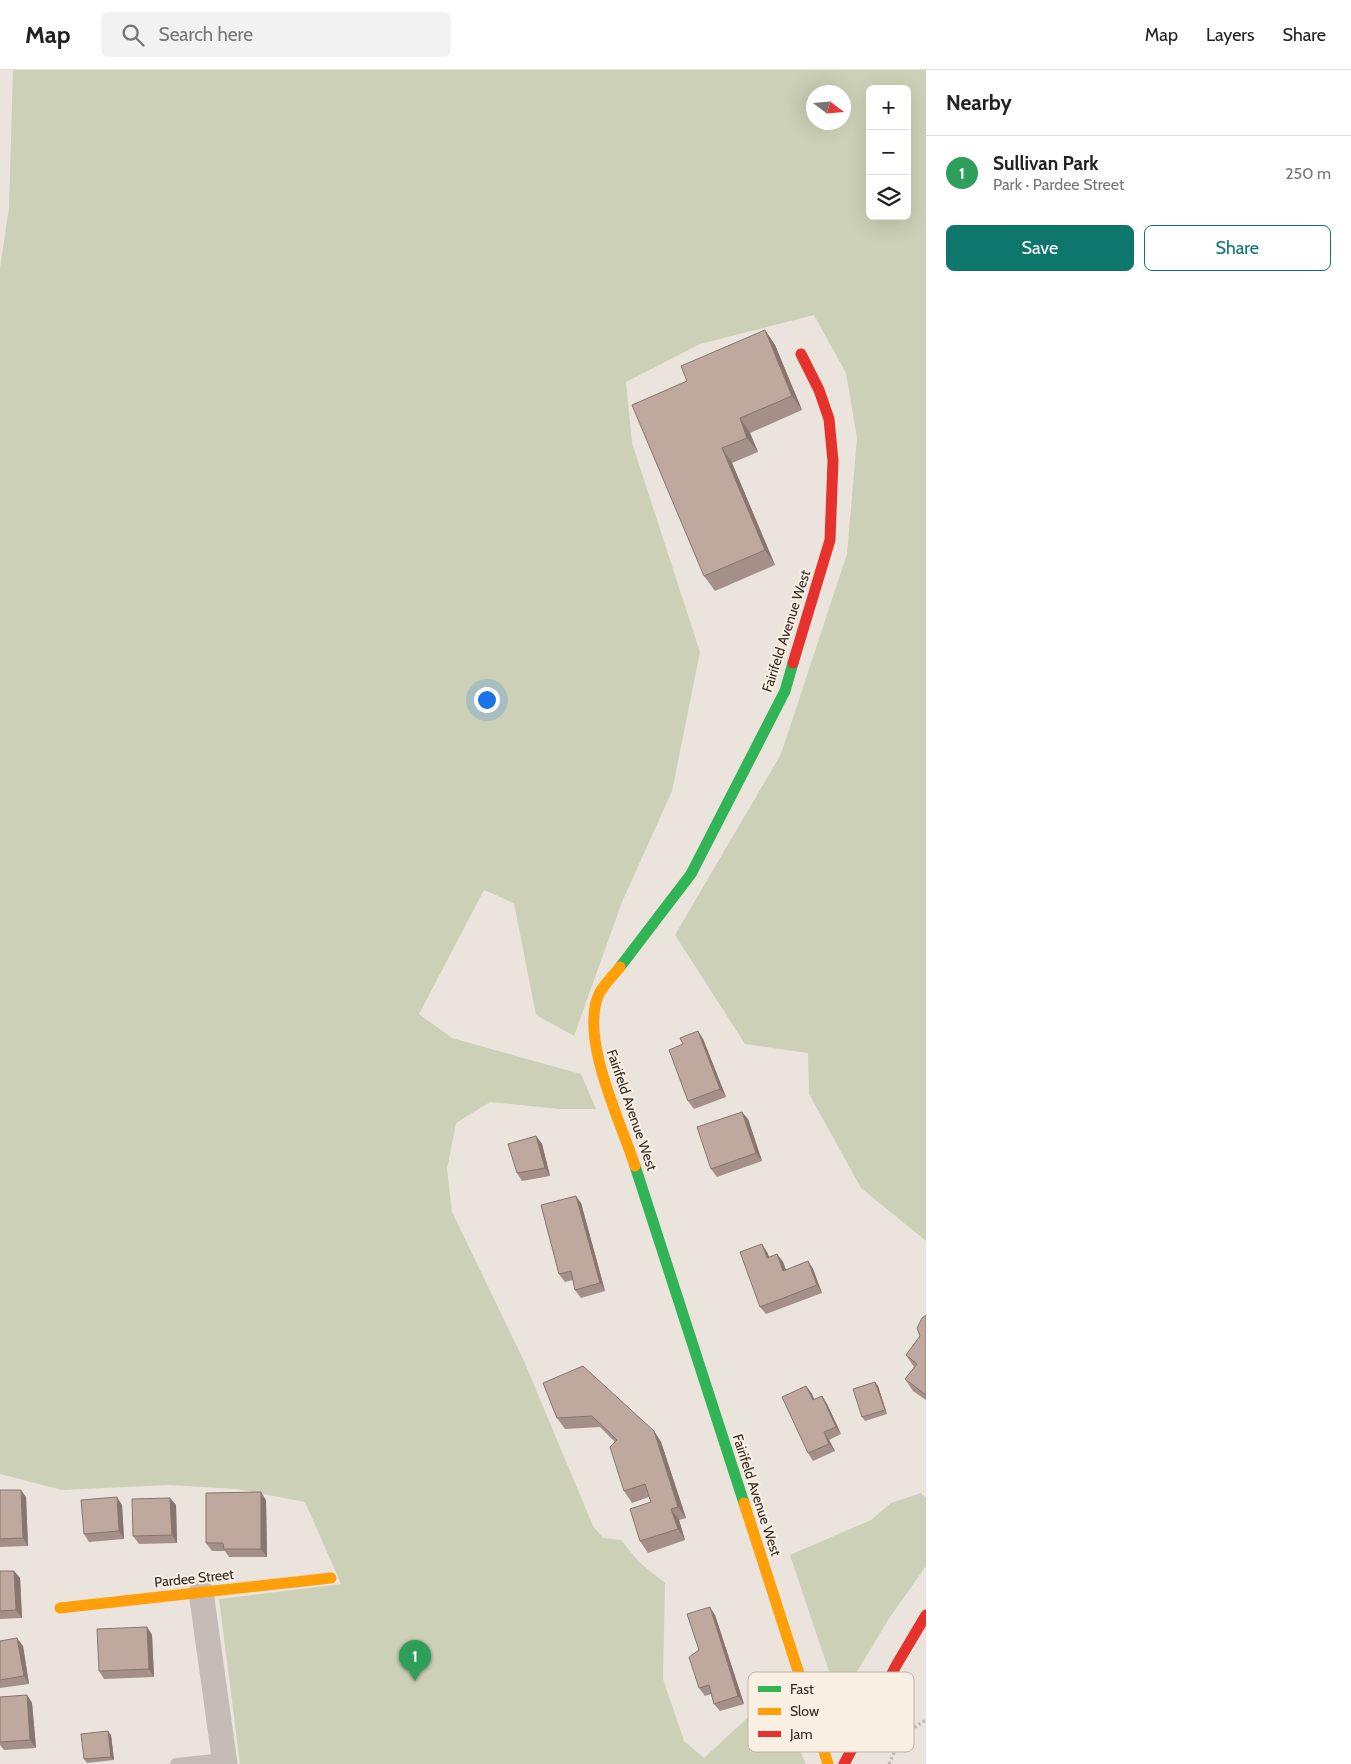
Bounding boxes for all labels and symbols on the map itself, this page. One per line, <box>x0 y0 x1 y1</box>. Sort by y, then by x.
north arrow <box>806 85 851 130</box>
street label: Fairifeld Avenue West <box>758 567 814 694</box>
your location <box>474 687 500 713</box>
street label: Fairifeld Avenue West <box>603 1047 661 1173</box>
street label: Fairifeld Avenue West <box>729 1432 785 1559</box>
street label: Pardee Street <box>153 1565 235 1591</box>
pin: 1 <box>399 1640 431 1681</box>
legend <box>748 1672 914 1752</box>
text: Fast <box>790 1680 814 1698</box>
text: Slow <box>790 1702 819 1720</box>
text: Jam <box>789 1725 812 1743</box>

